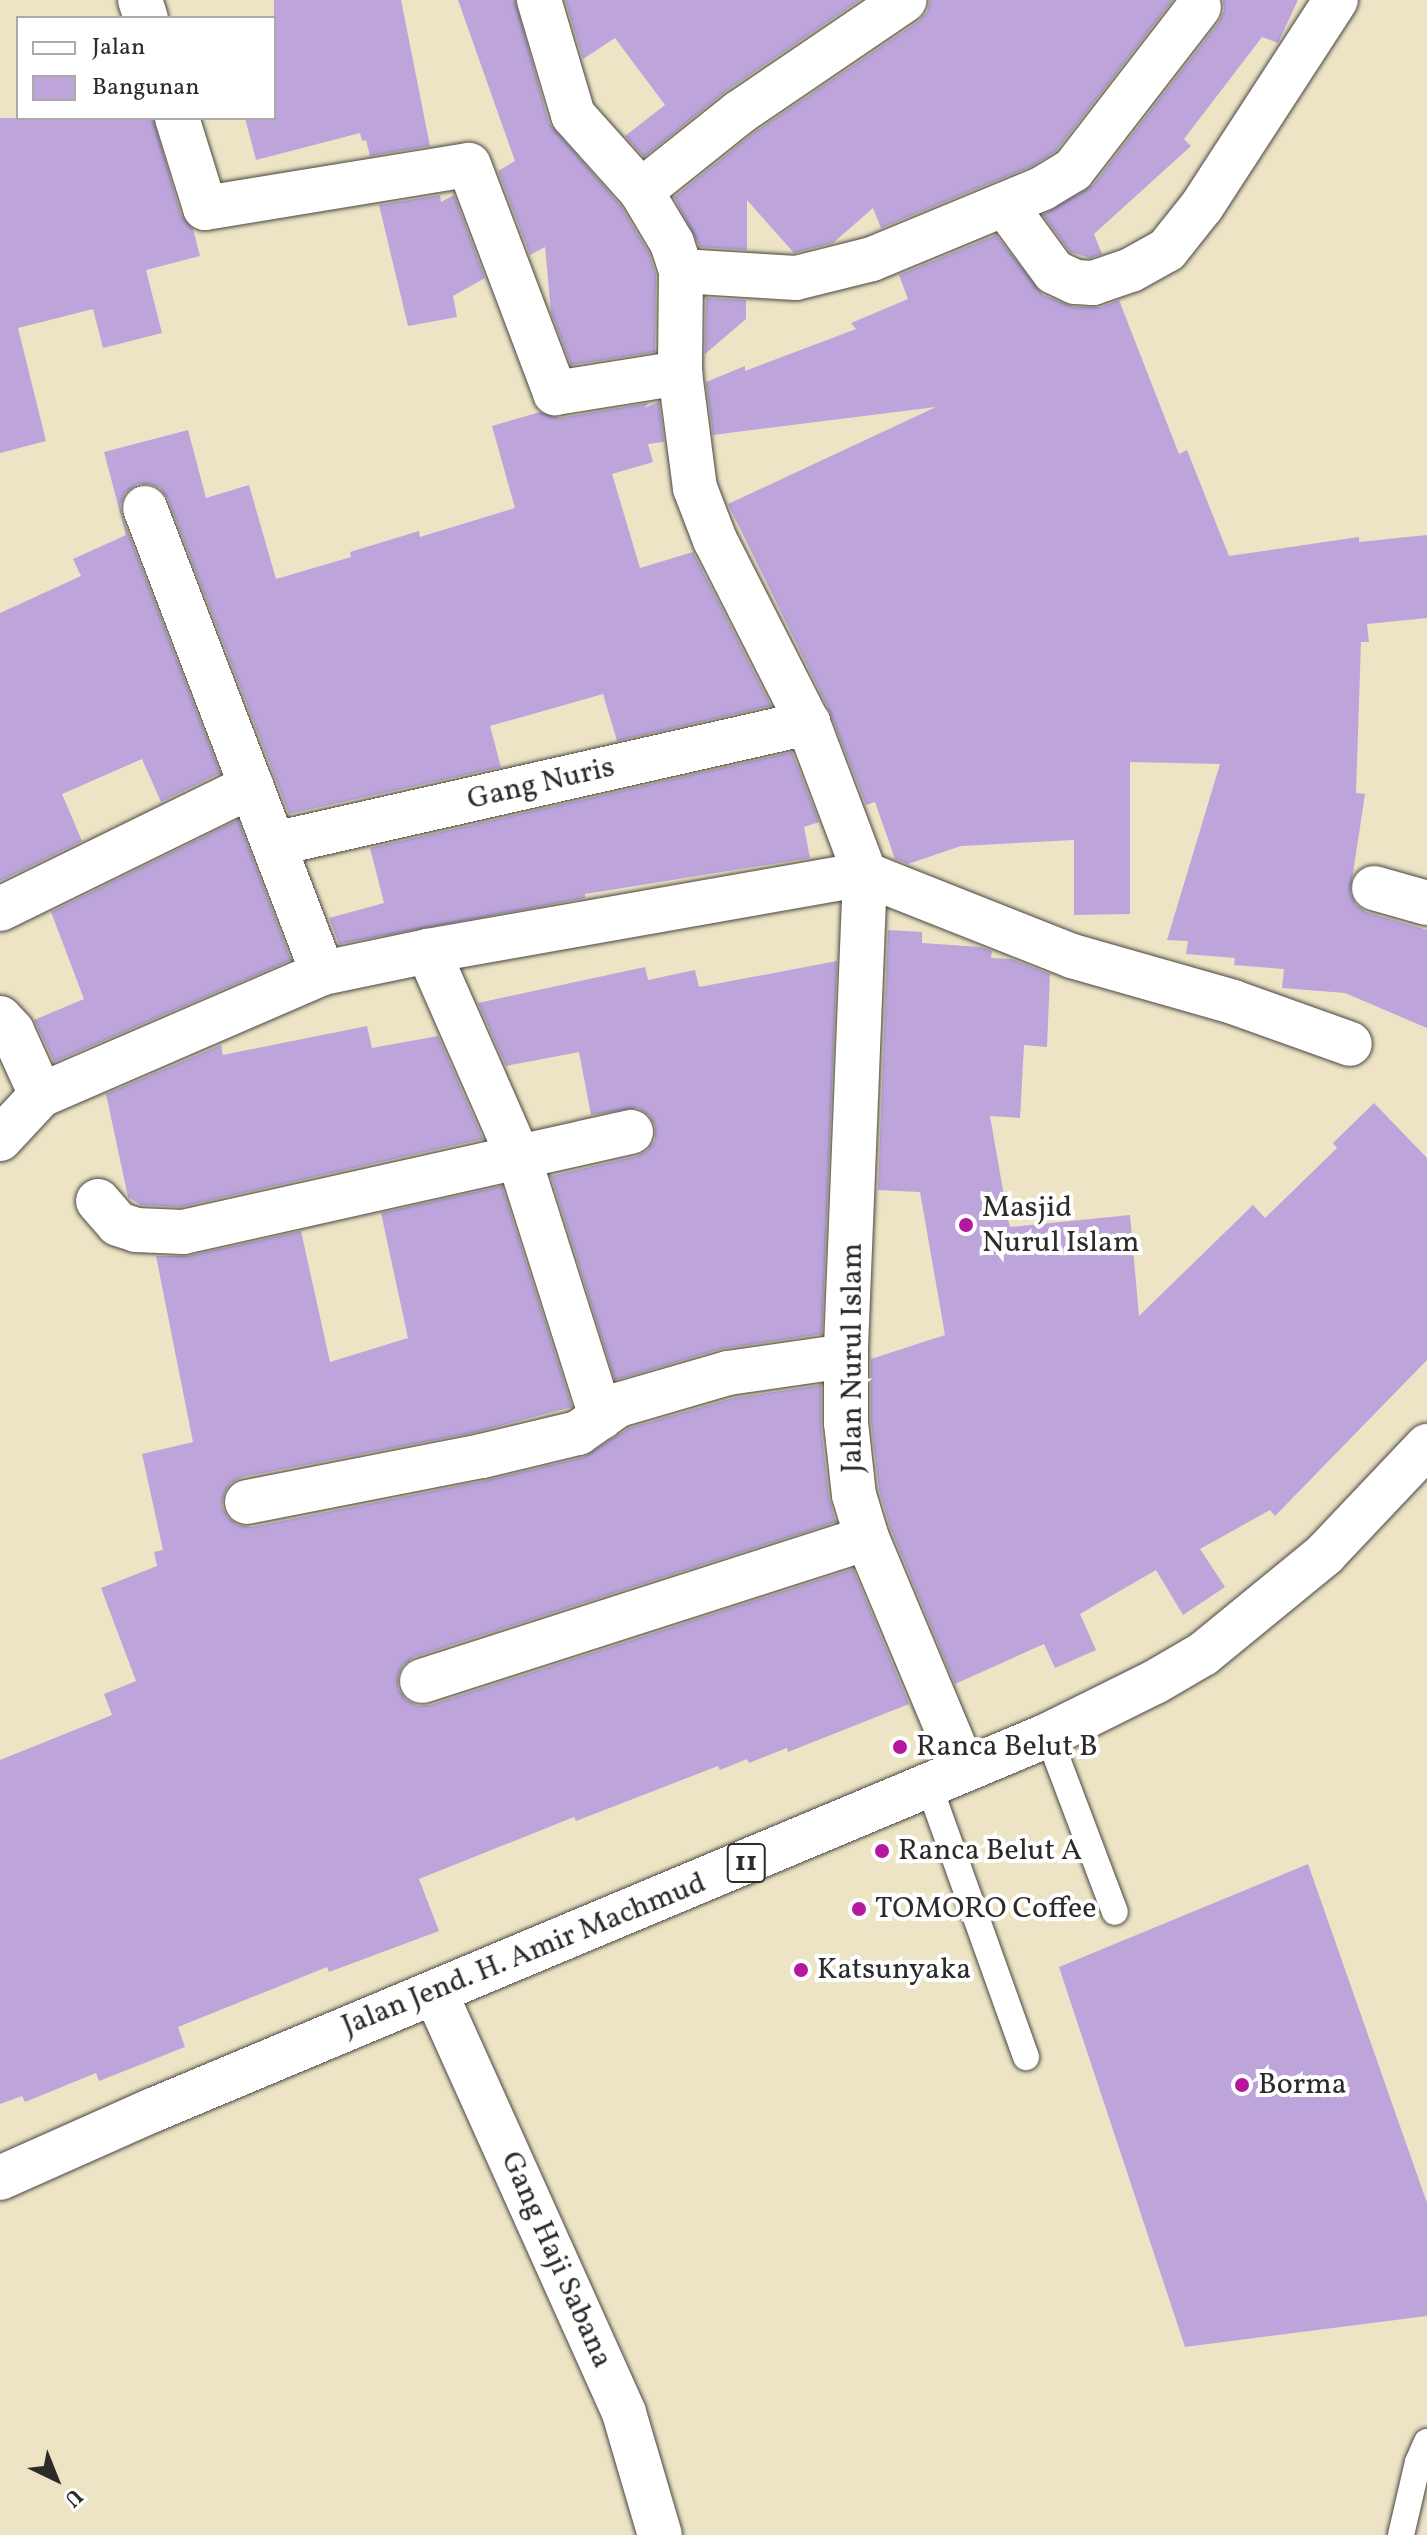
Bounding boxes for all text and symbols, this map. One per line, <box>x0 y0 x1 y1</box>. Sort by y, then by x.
legend <box>16 16 276 120</box>
text: Jalan <box>92 31 145 65</box>
text: Bangunan <box>92 71 200 105</box>
street label: Gang Nuris <box>464 750 618 818</box>
place label: Masjid Nurul Islam <box>982 1190 1140 1260</box>
marker: Masjid Nurul Islam <box>957 1216 975 1234</box>
street label: Jalan Nurul Islam <box>835 1243 871 1473</box>
place label: Ranca Belut B <box>916 1729 1098 1765</box>
marker: Ranca Belut B <box>891 1738 909 1756</box>
place label: Ranca Belut A <box>898 1833 1082 1869</box>
road number: 11 <box>726 1839 766 1887</box>
marker: Ranca Belut A <box>873 1842 891 1860</box>
street label: Jalan Jend. H. Amir Machmud <box>337 1865 711 2045</box>
place label: TOMORO Coffee <box>875 1891 1096 1927</box>
marker: TOMORO Coffee <box>850 1900 868 1918</box>
place label: Katsunyaka <box>817 1952 971 1988</box>
marker: Katsunyaka <box>792 1961 810 1979</box>
place label: Borma <box>1258 2067 1347 2103</box>
marker: Borma <box>1233 2076 1251 2094</box>
street label: Gang Haji Sabana <box>492 2146 620 2374</box>
north arrow <box>16 2439 96 2519</box>
text: U <box>57 2480 89 2513</box>

